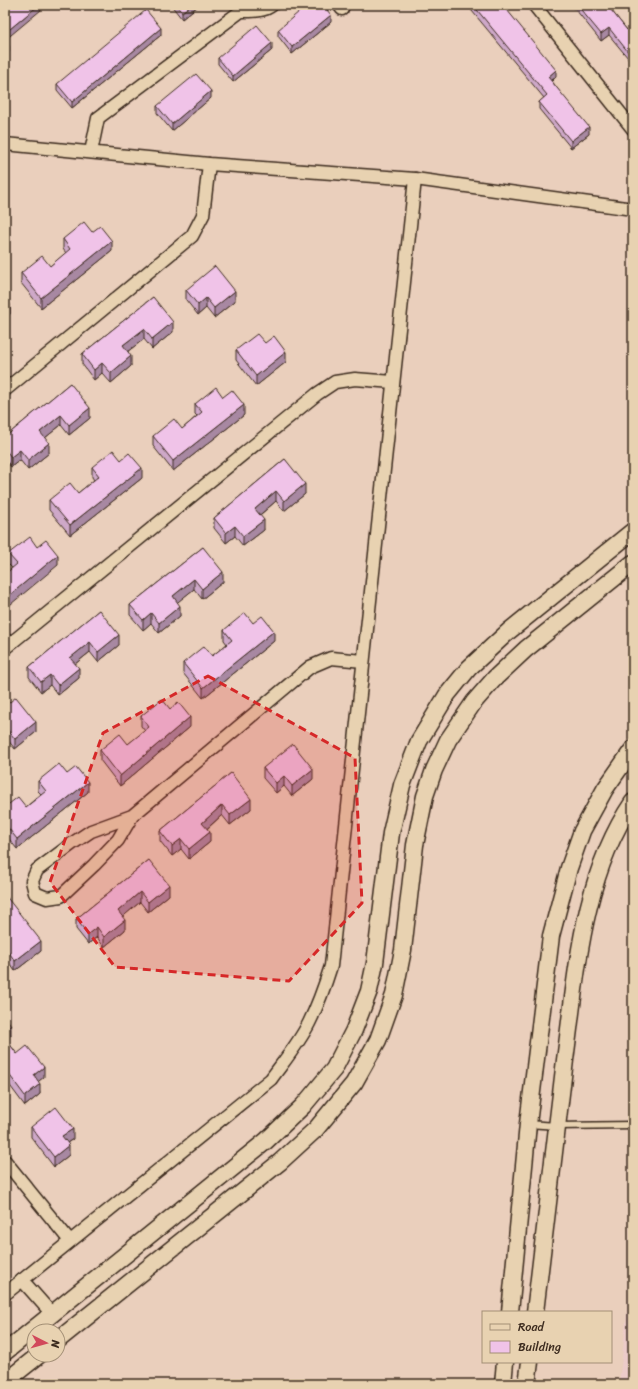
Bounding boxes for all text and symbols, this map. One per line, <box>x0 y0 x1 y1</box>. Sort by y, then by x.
legend <box>482 1311 612 1363</box>
text: Road <box>518 1316 545 1338</box>
north arrow <box>26 1323 66 1363</box>
text: Building <box>518 1336 561 1358</box>
text: N <box>46 1338 65 1349</box>

